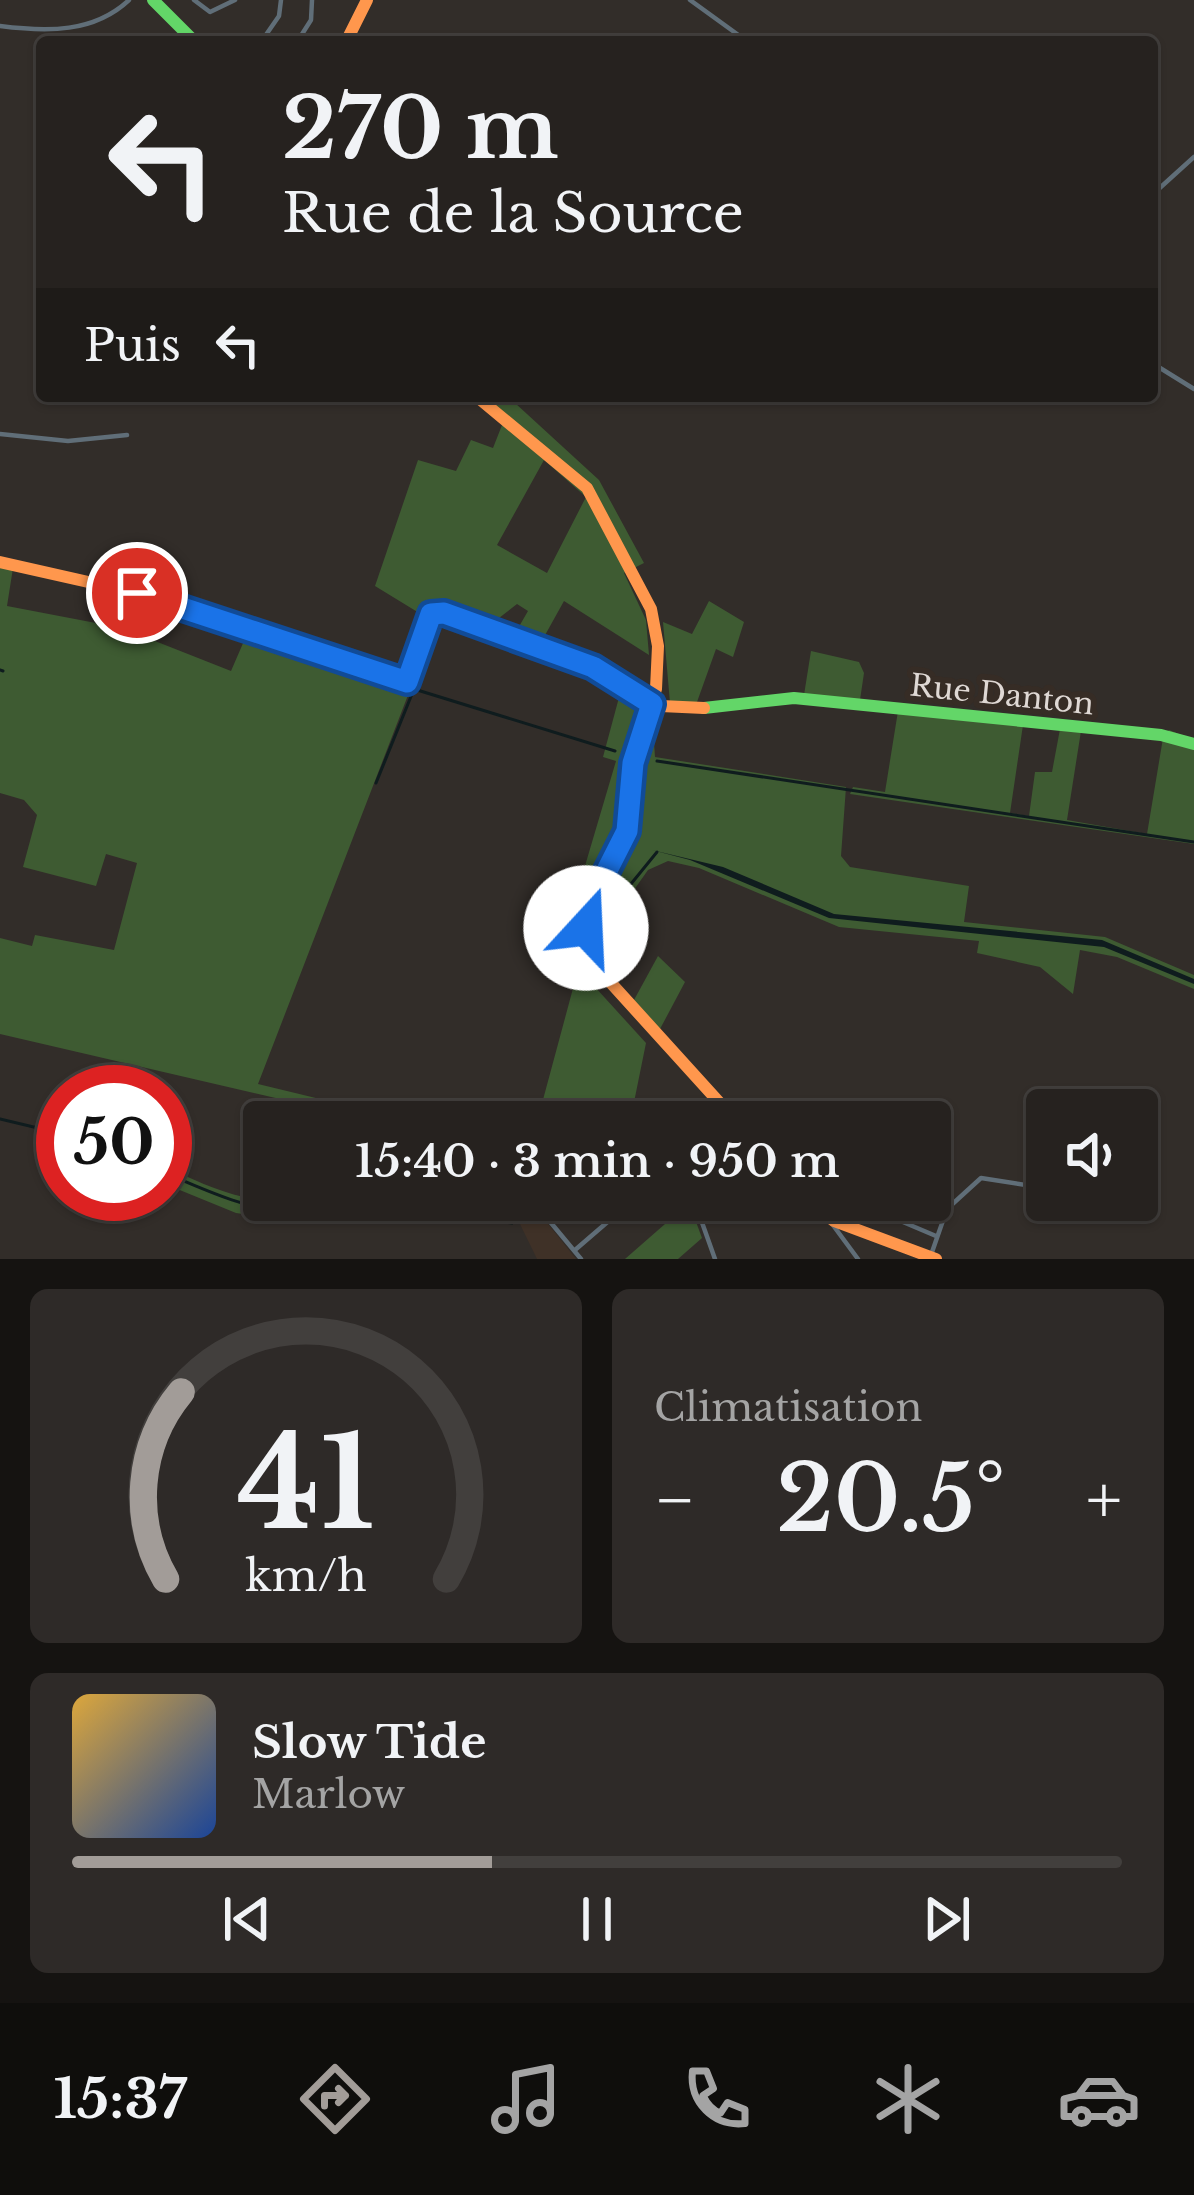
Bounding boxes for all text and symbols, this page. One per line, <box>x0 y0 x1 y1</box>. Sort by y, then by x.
text: 270 m <box>282 77 559 181</box>
icon: left <box>84 84 240 240</box>
text: Rue de la Source <box>282 180 744 247</box>
icon: left <box>205 312 271 378</box>
text: Puis <box>84 317 181 373</box>
pin <box>86 542 188 644</box>
icon: arrive <box>104 560 170 626</box>
street label: Rue Danton <box>908 666 1096 723</box>
position arrow <box>523 865 649 991</box>
speed limit sign: 50 <box>36 1065 192 1221</box>
map controls <box>1026 1089 1158 1221</box>
button: sound <box>1026 1089 1158 1221</box>
text: 15:40 · 3 min · 950 m <box>355 1133 839 1189</box>
text: Climatisation <box>654 1383 922 1432</box>
text: 41 <box>237 1407 375 1562</box>
text: 20.5° <box>776 1444 1005 1555</box>
text: − <box>654 1459 696 1541</box>
text: + <box>1086 1459 1122 1541</box>
text: km/h <box>245 1549 367 1603</box>
text: Slow Tide <box>252 1714 487 1770</box>
text: Marlow <box>252 1770 405 1819</box>
icon: previous <box>214 1886 280 1952</box>
icon: pause <box>564 1886 630 1952</box>
icon: next <box>914 1886 980 1952</box>
icon: directions <box>293 2057 377 2141</box>
icon: music <box>484 2057 568 2141</box>
icon: phone <box>675 2057 759 2141</box>
icon: climate <box>866 2057 950 2141</box>
icon: car <box>1057 2057 1141 2141</box>
text: 15:37 <box>53 2066 187 2133</box>

